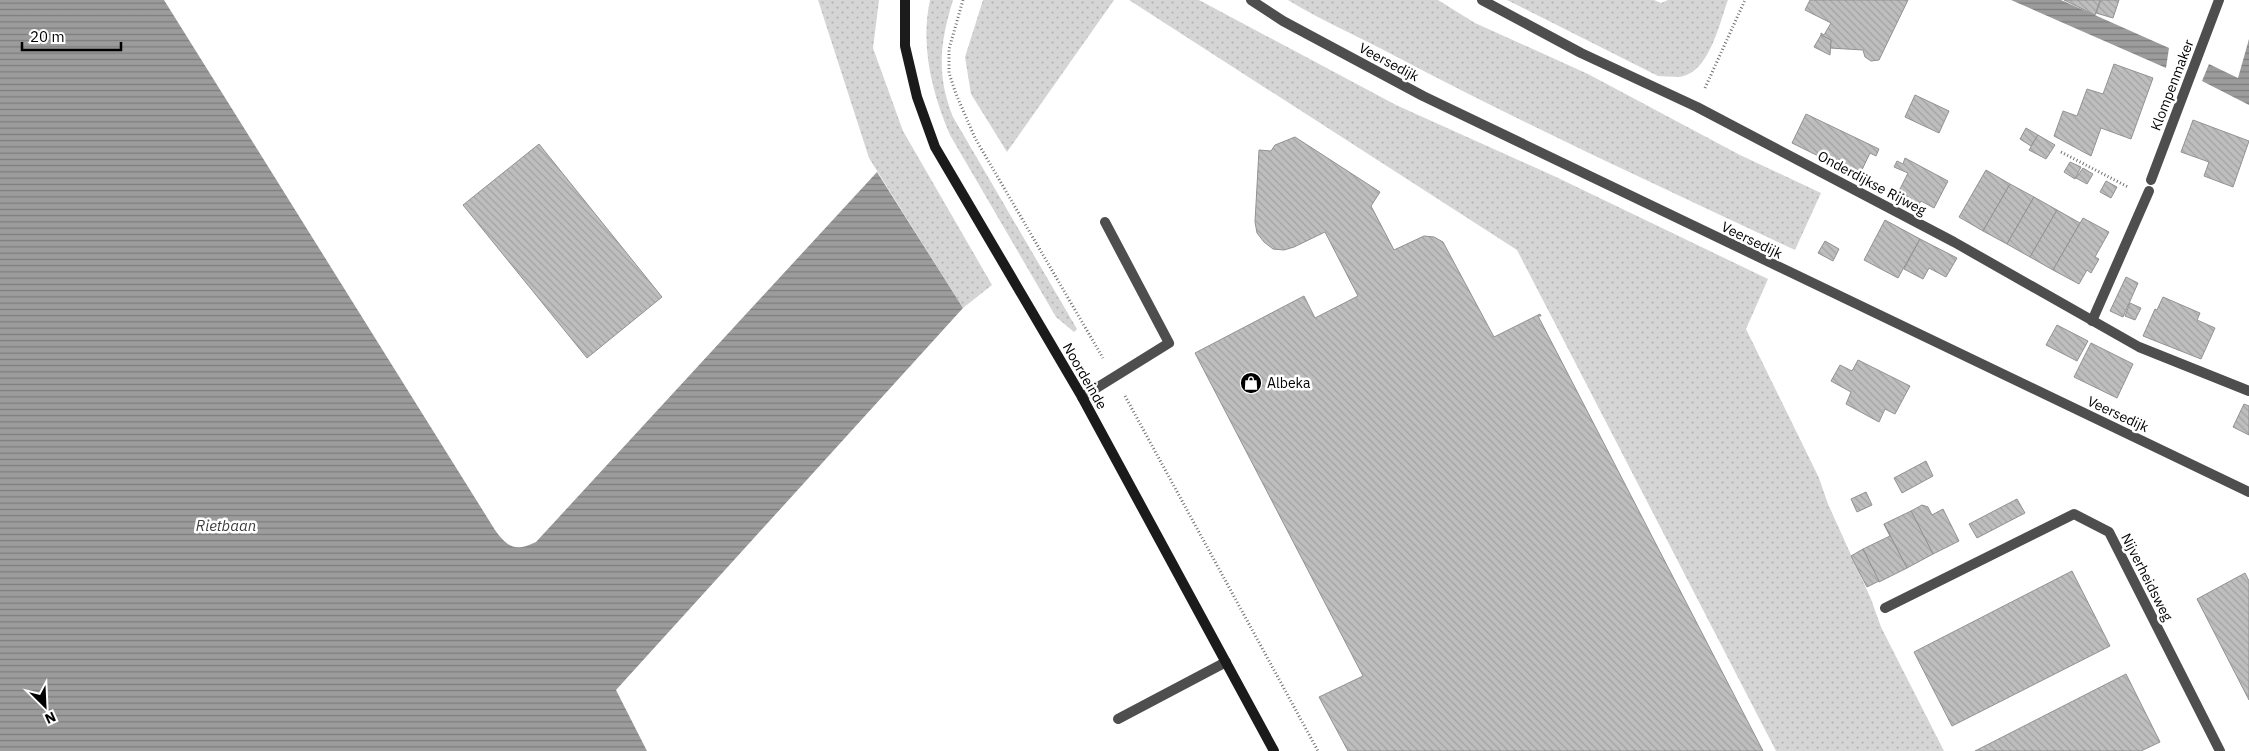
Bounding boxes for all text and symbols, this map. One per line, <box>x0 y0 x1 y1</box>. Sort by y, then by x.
scale bar <box>22 20 121 52</box>
text: 20 m <box>30 27 65 46</box>
street label: Klompenmaker <box>2146 37 2198 133</box>
street label: Veersedijk <box>1356 39 1423 86</box>
street label: Onderdijkse Rijweg <box>1815 147 1930 220</box>
street label: Veersedijk <box>1719 218 1786 263</box>
street label: Noordeinde <box>1059 340 1111 413</box>
shop icon: Albeka <box>1239 371 1263 395</box>
place label: Albeka <box>1267 374 1311 392</box>
street label: Veersedijk <box>2084 392 2152 436</box>
water label: Rietbaan <box>196 516 256 535</box>
street label: Nijverheidsweg <box>2117 530 2177 624</box>
north arrow <box>20 681 70 731</box>
text: N <box>42 708 59 728</box>

